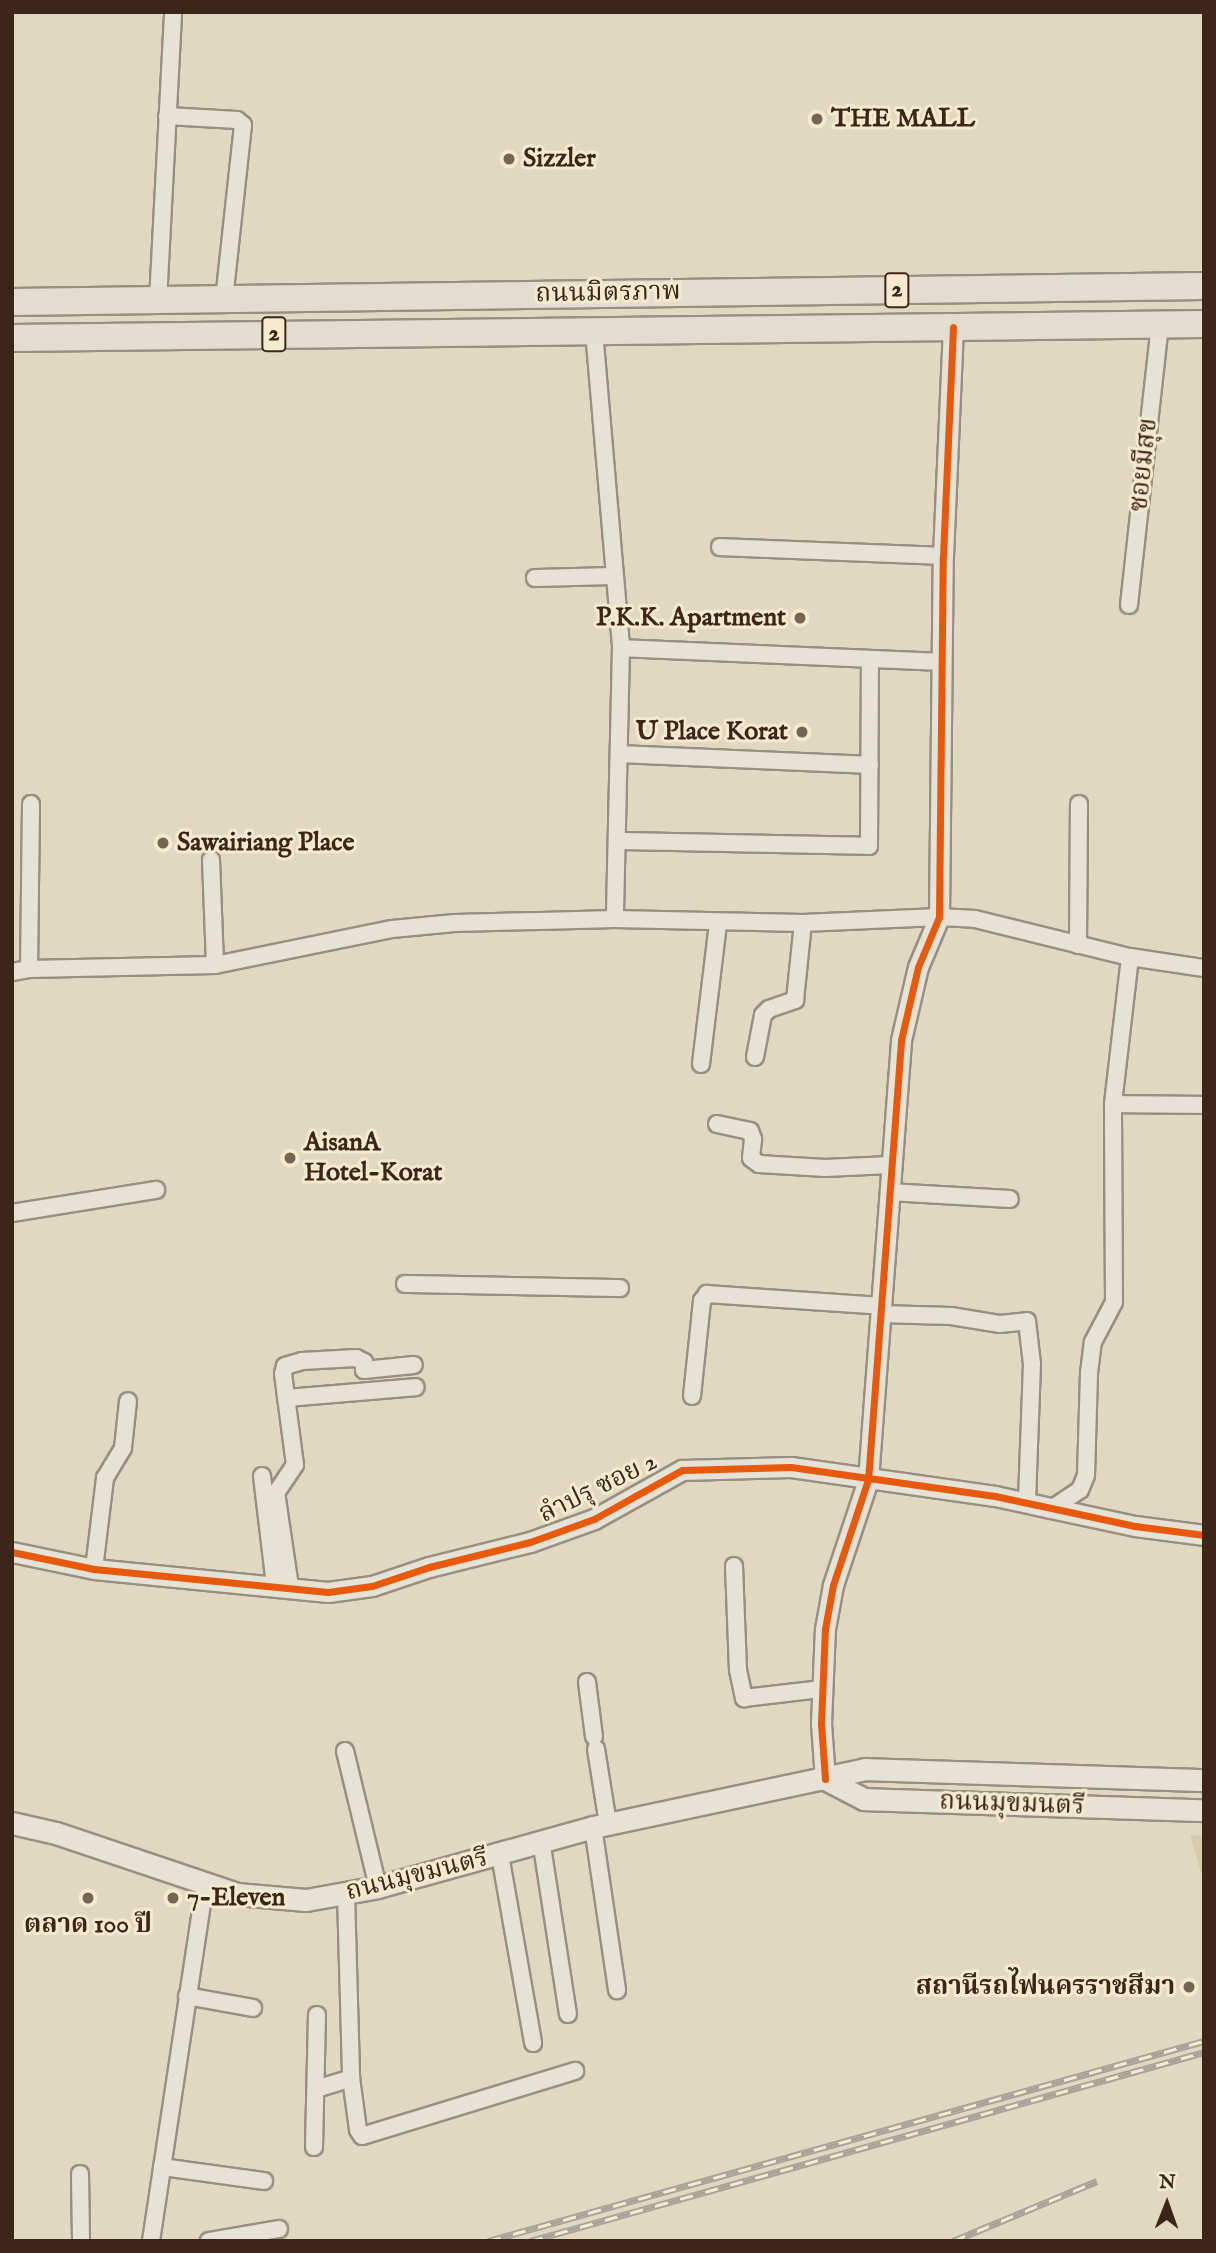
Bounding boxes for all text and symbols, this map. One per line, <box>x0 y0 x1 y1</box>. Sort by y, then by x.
place label: THE MALL <box>831 103 975 135</box>
marker: THE MALL <box>809 111 825 127</box>
place label: Sizzler <box>523 143 596 175</box>
marker: Sizzler <box>501 151 517 167</box>
road number: 2 <box>883 270 911 310</box>
street label: ถนนมิตรภาพ <box>535 276 681 310</box>
road number: 2 <box>260 314 288 354</box>
street label: ซอยมีสุข <box>1124 417 1164 513</box>
place label: P.K.K. Apartment <box>596 602 786 634</box>
marker: P.K.K. Apartment <box>792 610 808 626</box>
place label: U Place Korat <box>636 716 788 748</box>
marker: U Place Korat <box>794 724 810 740</box>
place label: Sawairiang Place <box>177 827 354 859</box>
marker: Sawairiang Place <box>155 835 171 851</box>
place label: AisanA Hotel-Korat <box>304 1127 442 1188</box>
marker: AisanA Hotel-Korat <box>282 1150 298 1166</box>
street label: ลำปรุ ซอย 2 <box>534 1446 662 1530</box>
street label: ถนนมุขมนตรี <box>939 1786 1085 1822</box>
street label: ถนนมุขมนตรี <box>343 1842 491 1908</box>
place label: 7-Eleven <box>187 1882 285 1914</box>
marker: ตลาด 100 ปี <box>80 1890 96 1906</box>
marker: 7-Eleven <box>165 1890 181 1906</box>
place label: ตลาด 100 ปี <box>24 1909 152 1941</box>
place label: สถานีรถไฟนครราชสีมา <box>916 1971 1175 2003</box>
marker: สถานีรถไฟนครราชสีมา <box>1181 1979 1197 1995</box>
north arrow <box>1132 2169 1202 2239</box>
text: N <box>1159 2171 1176 2195</box>

